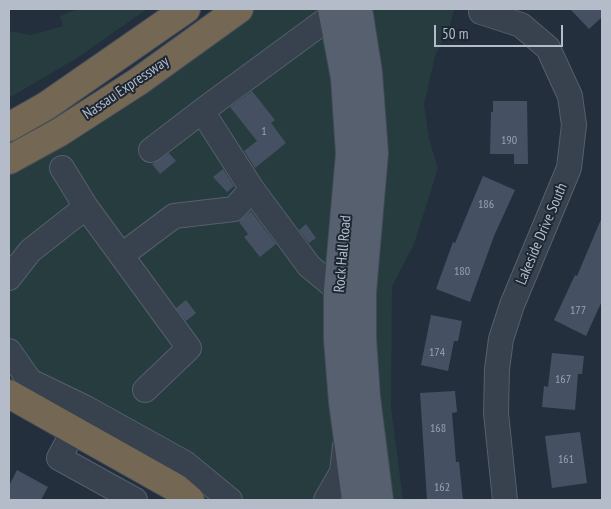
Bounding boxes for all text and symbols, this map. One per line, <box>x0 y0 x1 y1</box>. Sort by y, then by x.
scale bar <box>436 15 565 47</box>
text: 50 m <box>442 24 468 43</box>
street label: Nassau Expressway <box>80 53 172 123</box>
house number: 1 <box>261 125 267 139</box>
house number: 190 <box>501 134 517 148</box>
street label: Lakeside Drive South <box>512 180 572 288</box>
house number: 186 <box>478 198 494 212</box>
street label: Rock Hall Road <box>331 215 355 293</box>
house number: 180 <box>454 265 470 279</box>
house number: 177 <box>570 304 586 318</box>
house number: 174 <box>429 346 445 360</box>
house number: 167 <box>555 373 571 387</box>
house number: 168 <box>430 422 446 436</box>
house number: 161 <box>558 453 574 467</box>
house number: 162 <box>434 481 450 495</box>

